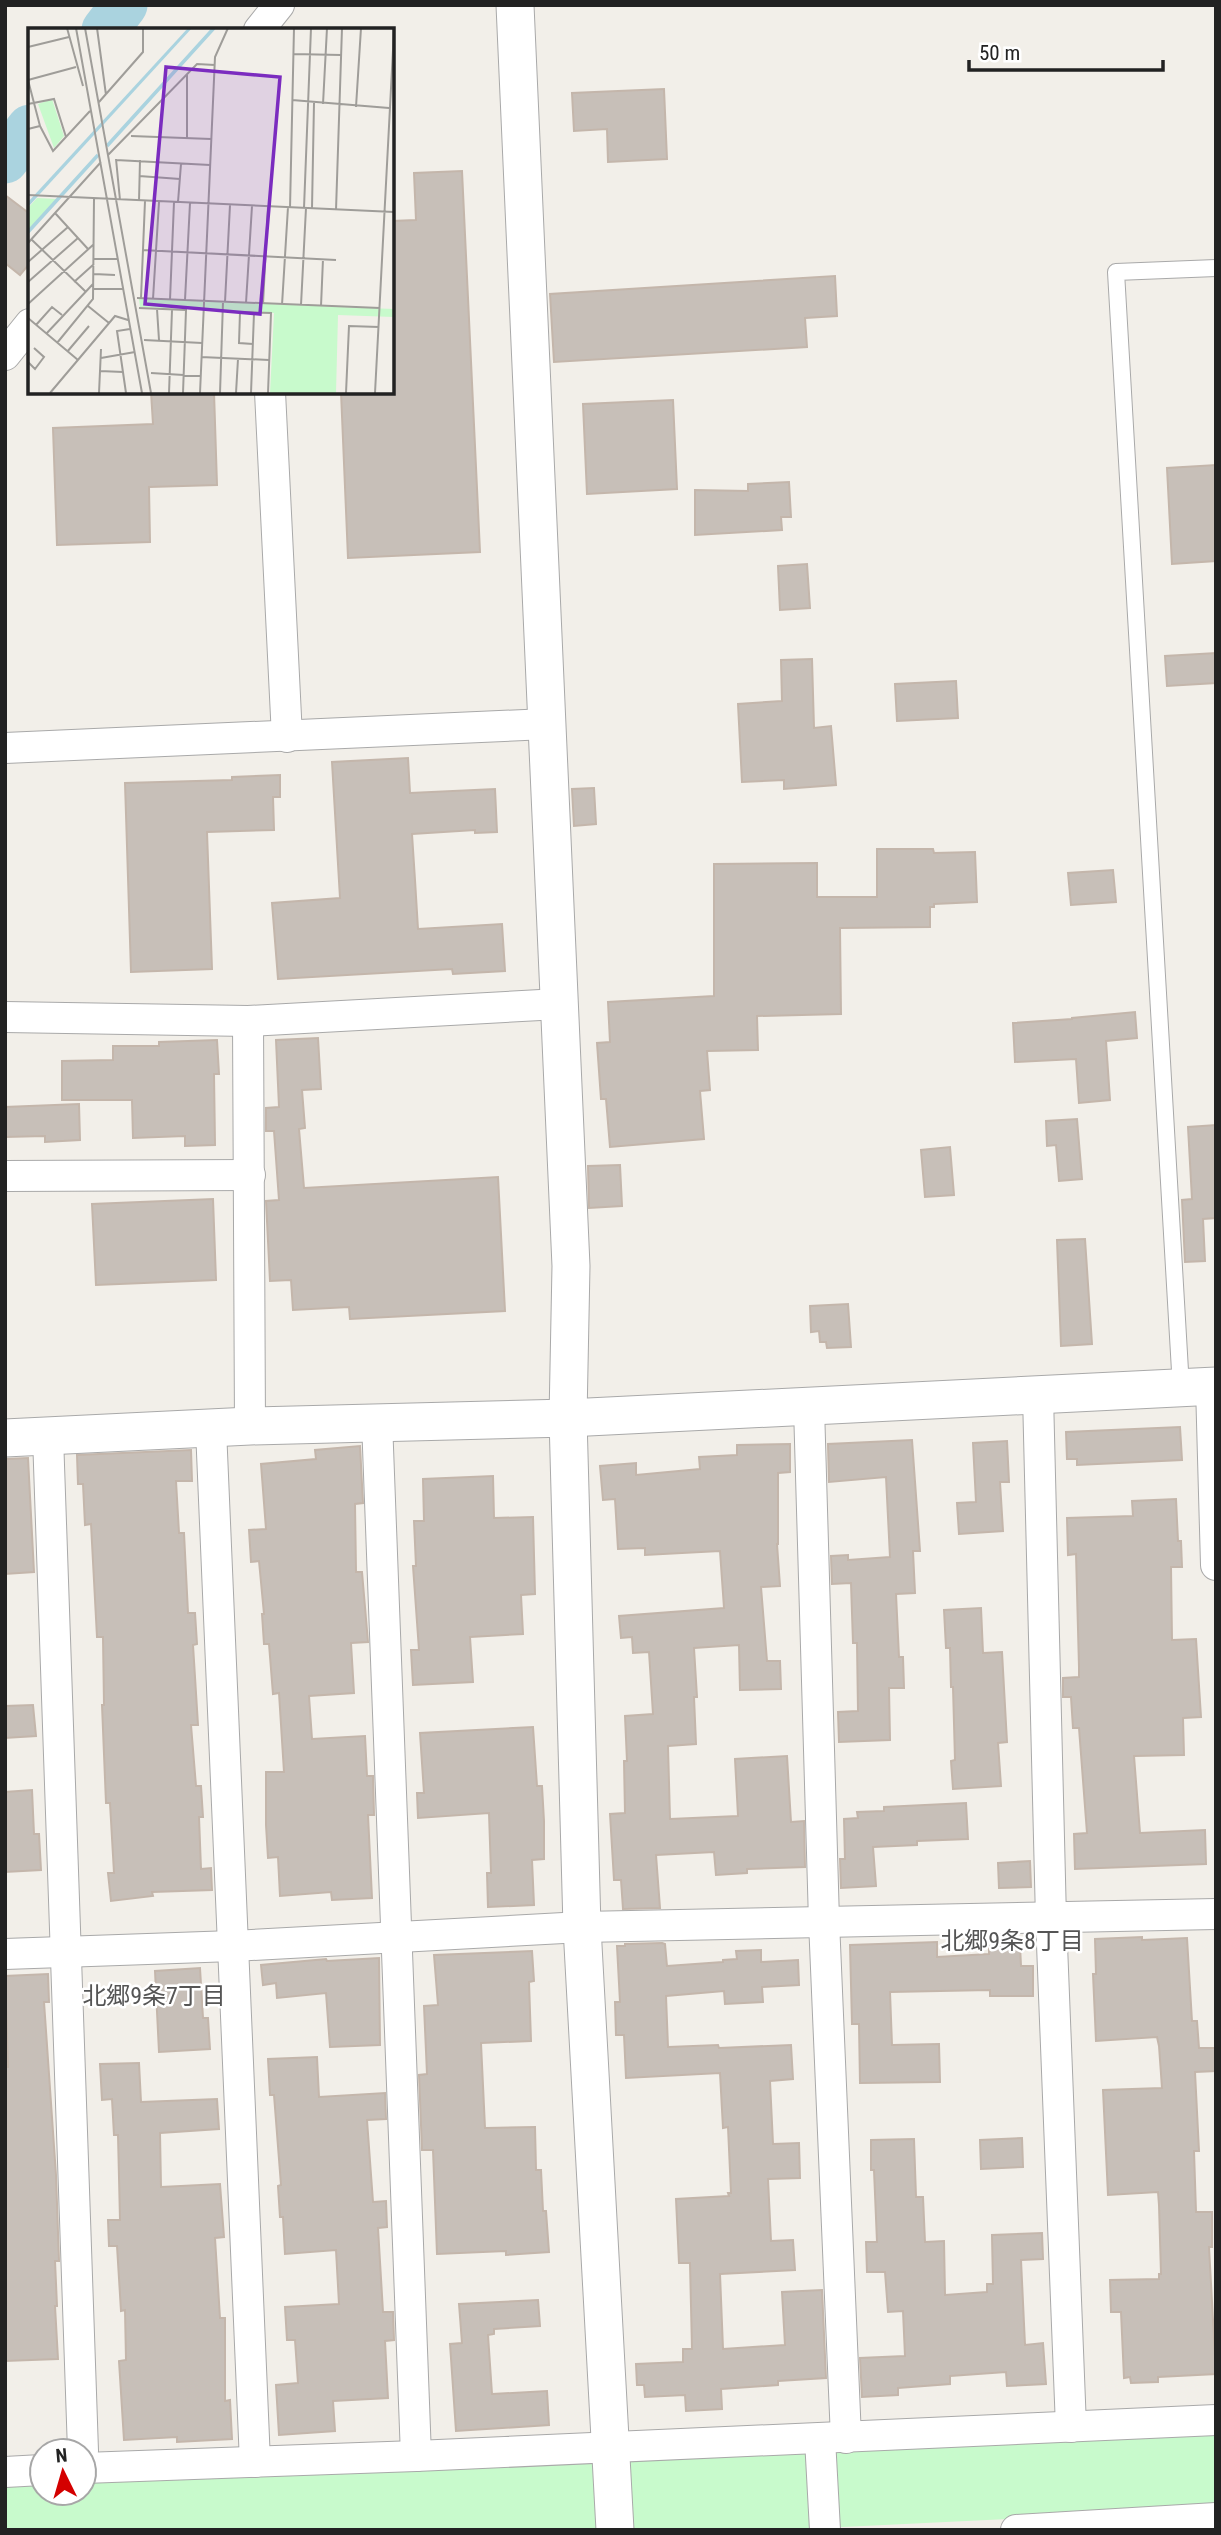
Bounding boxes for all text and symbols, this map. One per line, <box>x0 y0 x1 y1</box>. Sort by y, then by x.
inset map <box>28 28 394 394</box>
scale bar <box>969 28 1163 72</box>
text: 50 m <box>979 41 1020 65</box>
district label: 北郷9条8丁目 <box>940 1927 1084 1955</box>
district label: 北郷9条7丁目 <box>82 1982 226 2010</box>
north arrow <box>28 2437 98 2507</box>
text: N <box>55 2444 68 2468</box>

